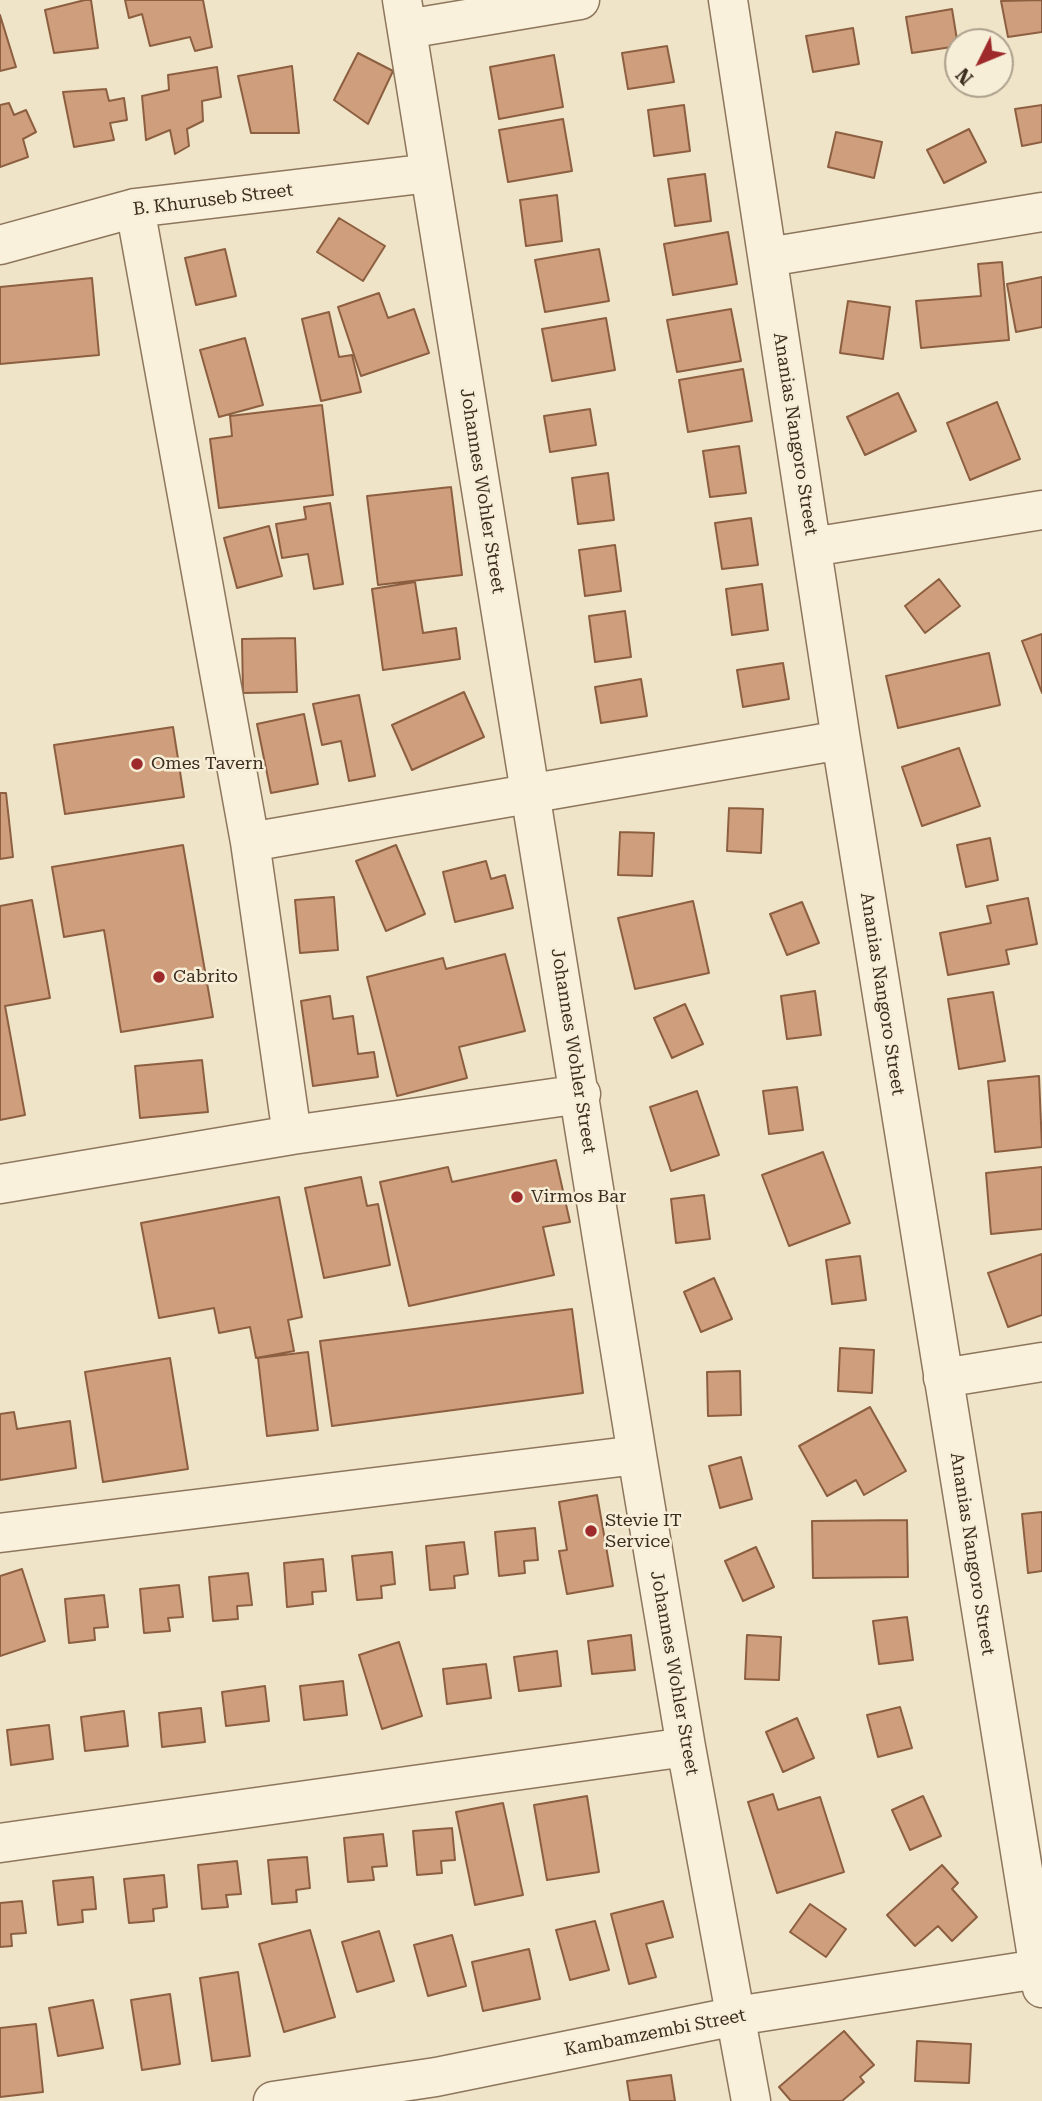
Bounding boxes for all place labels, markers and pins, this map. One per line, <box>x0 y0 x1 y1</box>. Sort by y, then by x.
place label: Omes Tavern <box>151 753 264 775</box>
marker: Omes Tavern <box>129 756 145 772</box>
place label: Cabrito <box>173 966 238 988</box>
marker: Cabrito <box>151 969 167 985</box>
place label: Virmos Bar <box>531 1186 626 1208</box>
marker: Virmos Bar <box>509 1189 525 1205</box>
place label: Stevie IT Service <box>605 1510 682 1552</box>
marker: Stevie IT Service <box>583 1523 599 1539</box>

